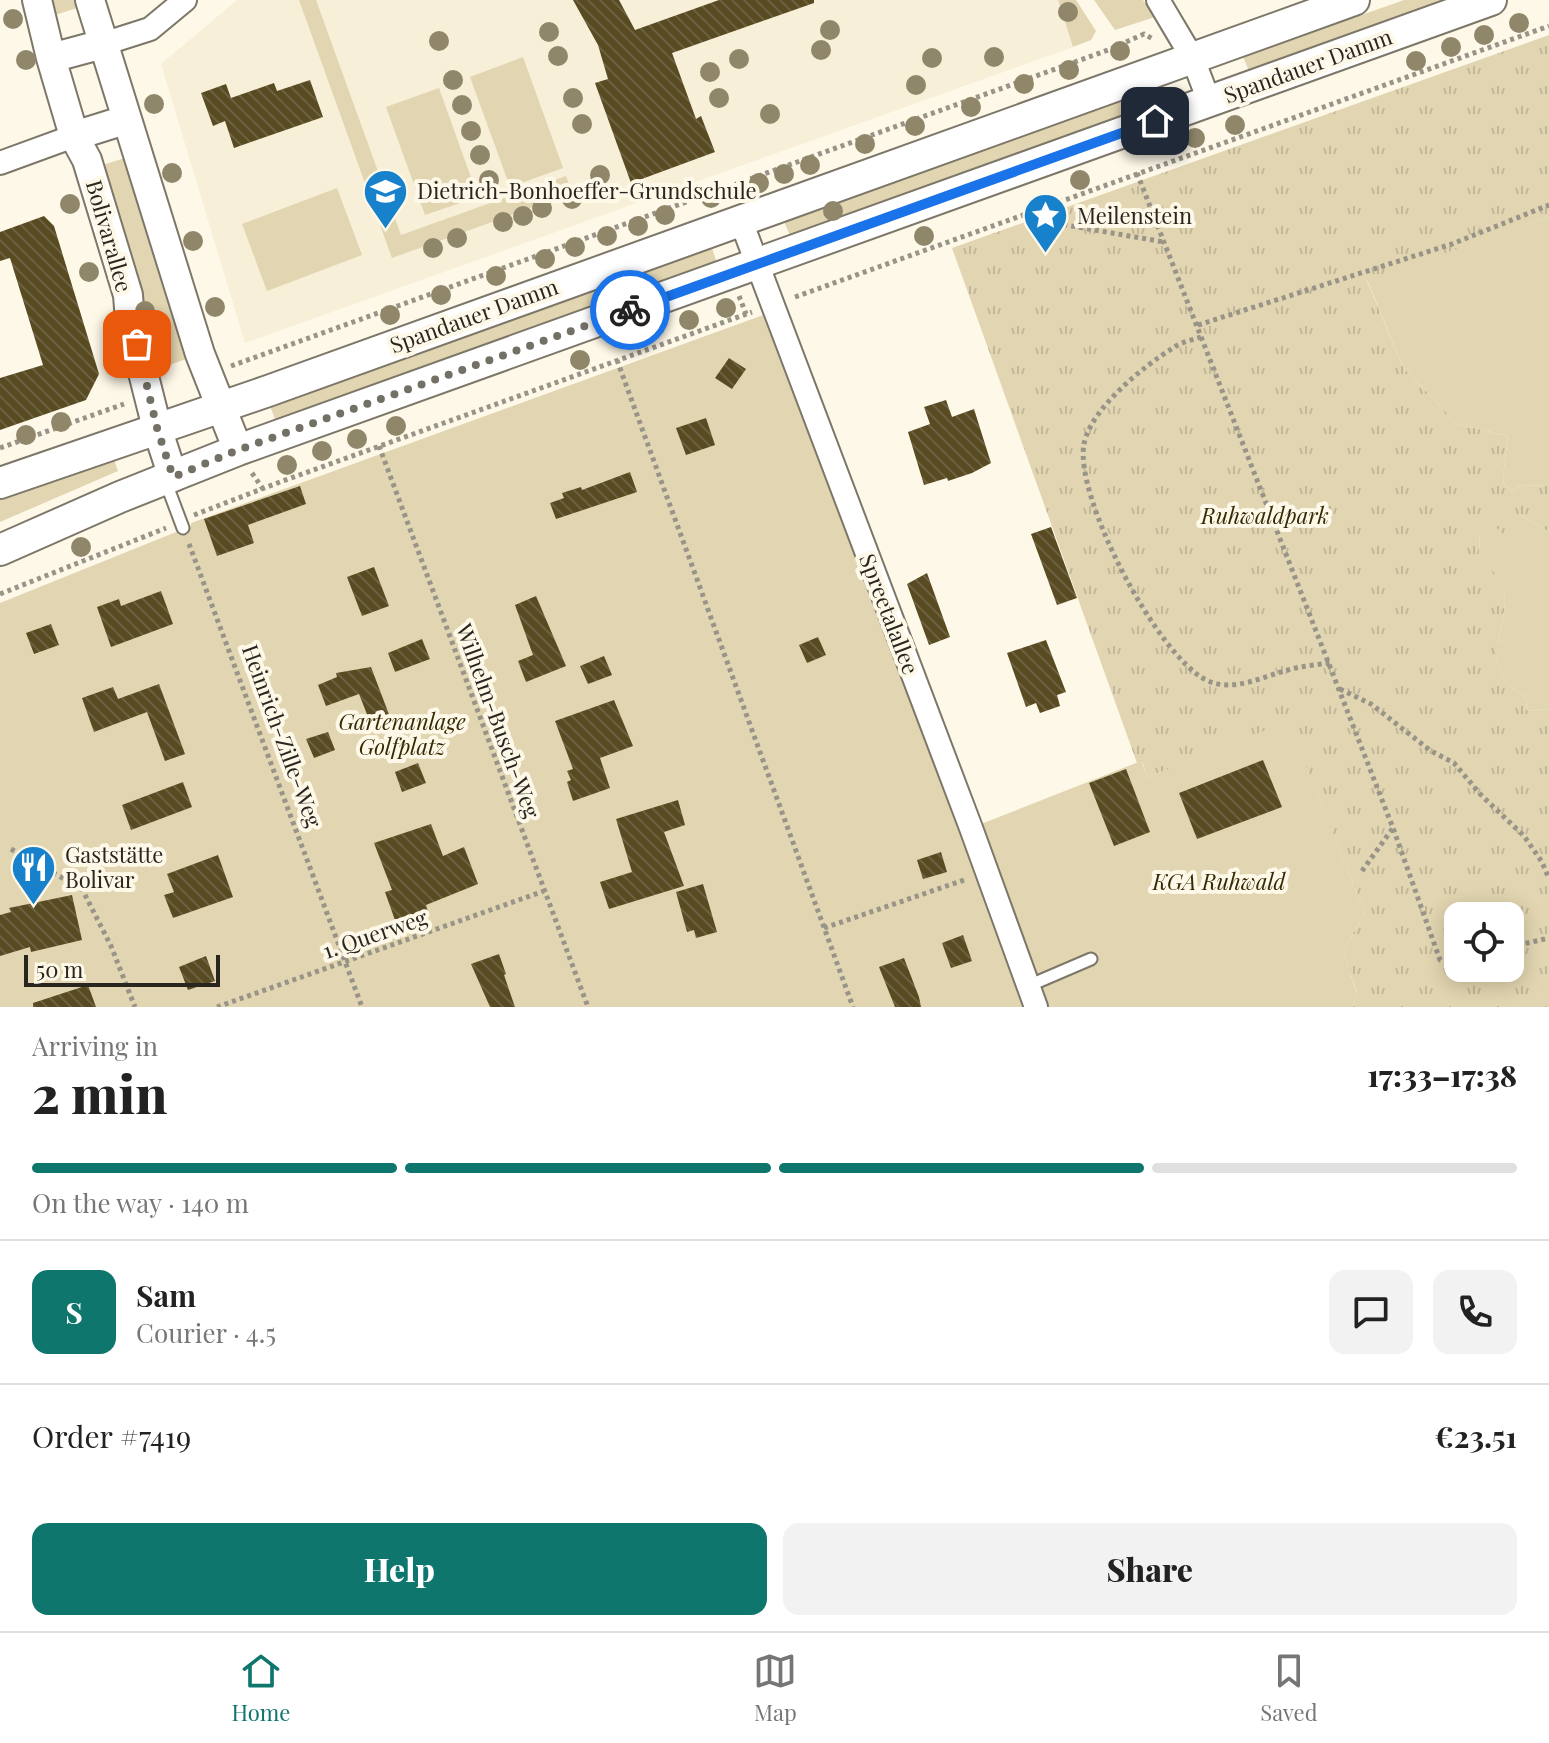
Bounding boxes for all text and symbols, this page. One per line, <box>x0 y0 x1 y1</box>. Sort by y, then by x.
street label: Spandauer Damm <box>1219 21 1396 109</box>
pin <box>1121 87 1189 155</box>
icon: home <box>1133 99 1177 143</box>
school or university icon: Dietrich-Bonhoeffer-Grundschule <box>362 167 410 230</box>
place label: Dietrich-Bonhoeffer-Grundschule <box>417 175 757 205</box>
street label: Bolivarallee <box>80 176 140 295</box>
place icon: Meilenstein <box>1022 192 1070 255</box>
place label: Meilenstein <box>1077 200 1192 230</box>
courier <box>590 270 670 350</box>
street label: Spandauer Damm <box>385 271 562 359</box>
icon: bike <box>608 288 652 332</box>
pin <box>103 310 171 378</box>
icon: bag <box>115 322 159 366</box>
park label: Ruhwaldpark <box>1200 500 1329 530</box>
street label: Spreetalallee <box>853 549 927 678</box>
street label: Wilhelm-Busch-Weg <box>450 618 548 822</box>
street label: Heinrich-Zille-Weg <box>236 640 330 832</box>
park label: Gartenanlage Golfplatz <box>338 706 466 761</box>
place label: Gaststätte Bolivar <box>65 839 163 894</box>
restaurant icon: Gaststätte Bolivar <box>10 844 58 907</box>
park label: KGA Ruhwald <box>1152 866 1287 896</box>
street label: 1. Querweg <box>318 901 431 965</box>
map controls <box>1444 902 1524 982</box>
button: locate <box>1444 902 1524 982</box>
scale bar <box>24 951 220 987</box>
text: 50 m <box>36 954 83 984</box>
text: Arriving in <box>32 1028 158 1063</box>
text: 17:33–17:38 <box>1367 1055 1517 1095</box>
text: 2 min <box>32 1058 167 1127</box>
text: On the way · 140 m <box>32 1185 249 1220</box>
button: chat <box>1329 1270 1413 1354</box>
button: phone <box>1433 1270 1517 1354</box>
text: Sam <box>136 1275 196 1315</box>
text: S <box>65 1292 83 1332</box>
text: Courier · 4.5 <box>136 1315 276 1350</box>
text: Order #7419 <box>32 1416 191 1456</box>
text: €23.51 <box>1435 1416 1517 1456</box>
button: Help <box>32 1523 767 1615</box>
button: Share <box>783 1523 1517 1615</box>
tab: Home <box>231 1649 290 1727</box>
tab: Map <box>753 1649 797 1727</box>
tab: Saved <box>1260 1649 1318 1727</box>

